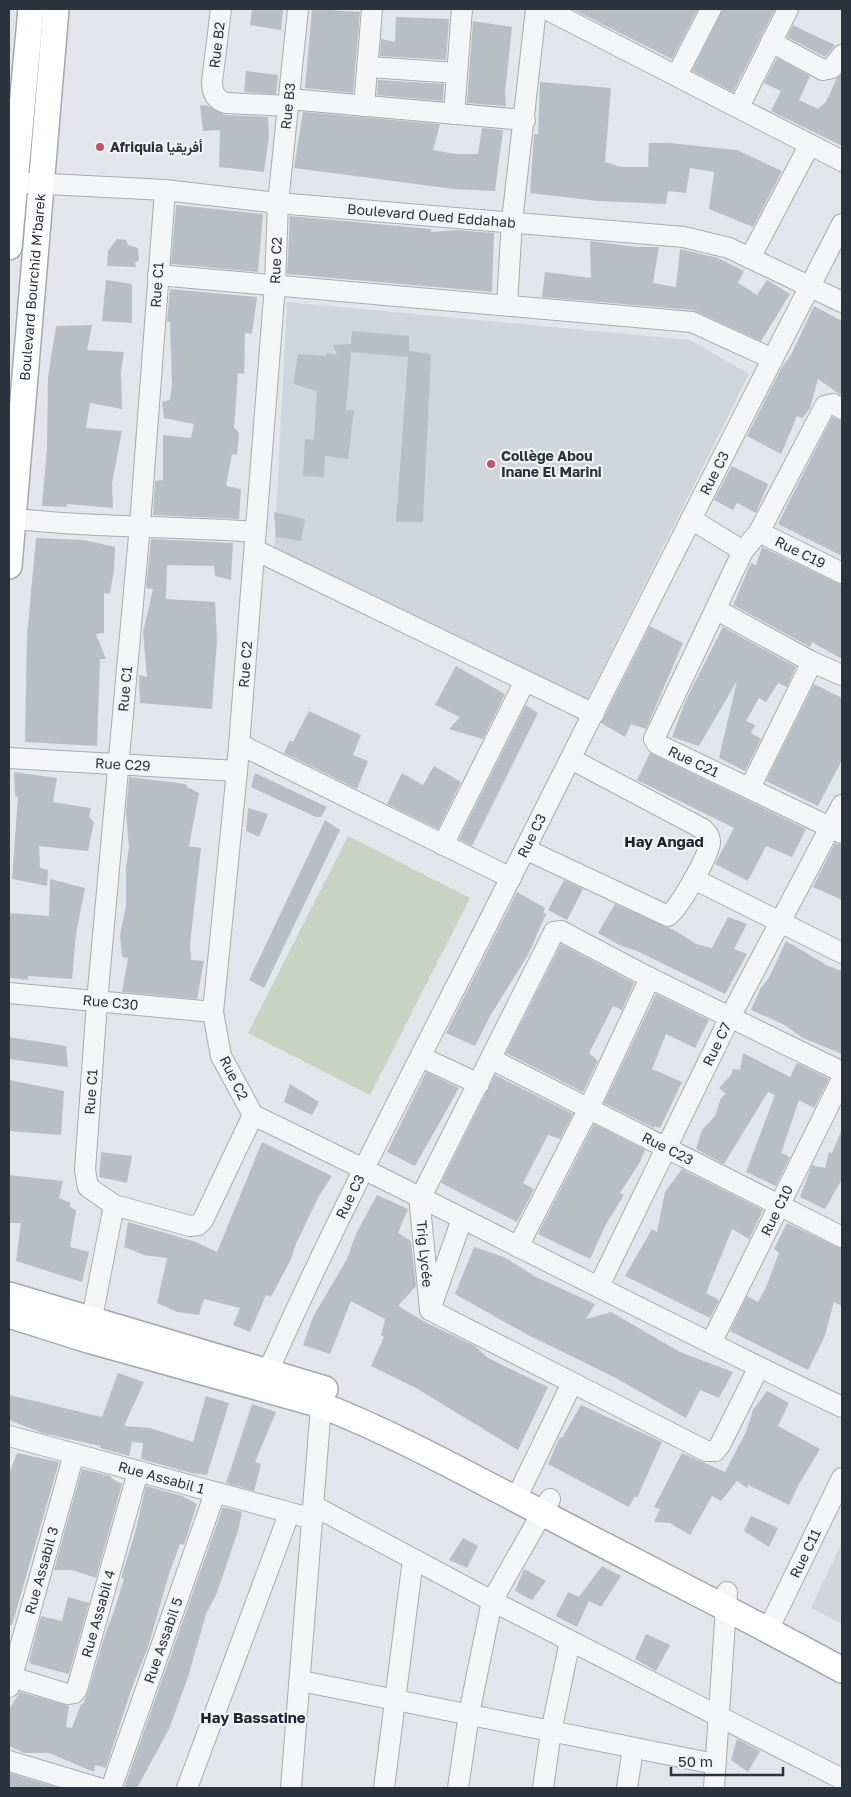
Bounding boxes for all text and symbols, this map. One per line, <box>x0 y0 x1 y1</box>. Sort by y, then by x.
street label: Rue B2 <box>205 21 228 69</box>
street label: Rue B3 <box>277 82 298 130</box>
place label: Afriquia أفريقيا <box>110 138 203 156</box>
marker: Afriquia أفريقيا <box>94 141 106 153</box>
street label: Boulevard Bourchid M'barek <box>16 192 48 381</box>
street label: Boulevard Oued Eddahab <box>347 200 517 231</box>
street label: Rue C2 <box>266 237 285 284</box>
street label: Rue C1 <box>146 261 167 308</box>
place label: Collège Abou Inane El Marini <box>501 447 602 480</box>
street label: Rue C3 <box>696 448 732 498</box>
marker: Collège Abou Inane El Marini <box>485 458 497 470</box>
street label: Rue C19 <box>772 532 829 572</box>
street label: Rue C2 <box>235 640 255 688</box>
street label: Rue C1 <box>114 665 135 712</box>
street label: Rue C21 <box>666 742 722 781</box>
street label: Rue C29 <box>95 754 151 774</box>
street label: Rue C3 <box>513 811 549 860</box>
district label: Hay Angad <box>624 832 704 850</box>
street label: Rue C30 <box>82 991 139 1013</box>
street label: Rue C7 <box>699 1019 734 1068</box>
street label: Rue C2 <box>217 1053 252 1103</box>
street label: Rue C1 <box>80 1068 101 1115</box>
street label: Rue C23 <box>639 1128 696 1168</box>
street label: Rue C3 <box>332 1172 368 1221</box>
street label: Rue C10 <box>757 1182 796 1238</box>
street label: Trig Lycée <box>413 1219 437 1288</box>
street label: Rue Assabil 1 <box>117 1457 207 1497</box>
street label: Rue Assabil 3 <box>21 1525 61 1616</box>
street label: Rue C11 <box>786 1526 824 1581</box>
street label: Rue Assabil 4 <box>77 1568 118 1659</box>
street label: Rue Assabil 5 <box>140 1595 186 1685</box>
district label: Hay Bassatine <box>200 1708 306 1726</box>
scale bar <box>671 1744 784 1776</box>
text: 50 m <box>678 1752 713 1770</box>

